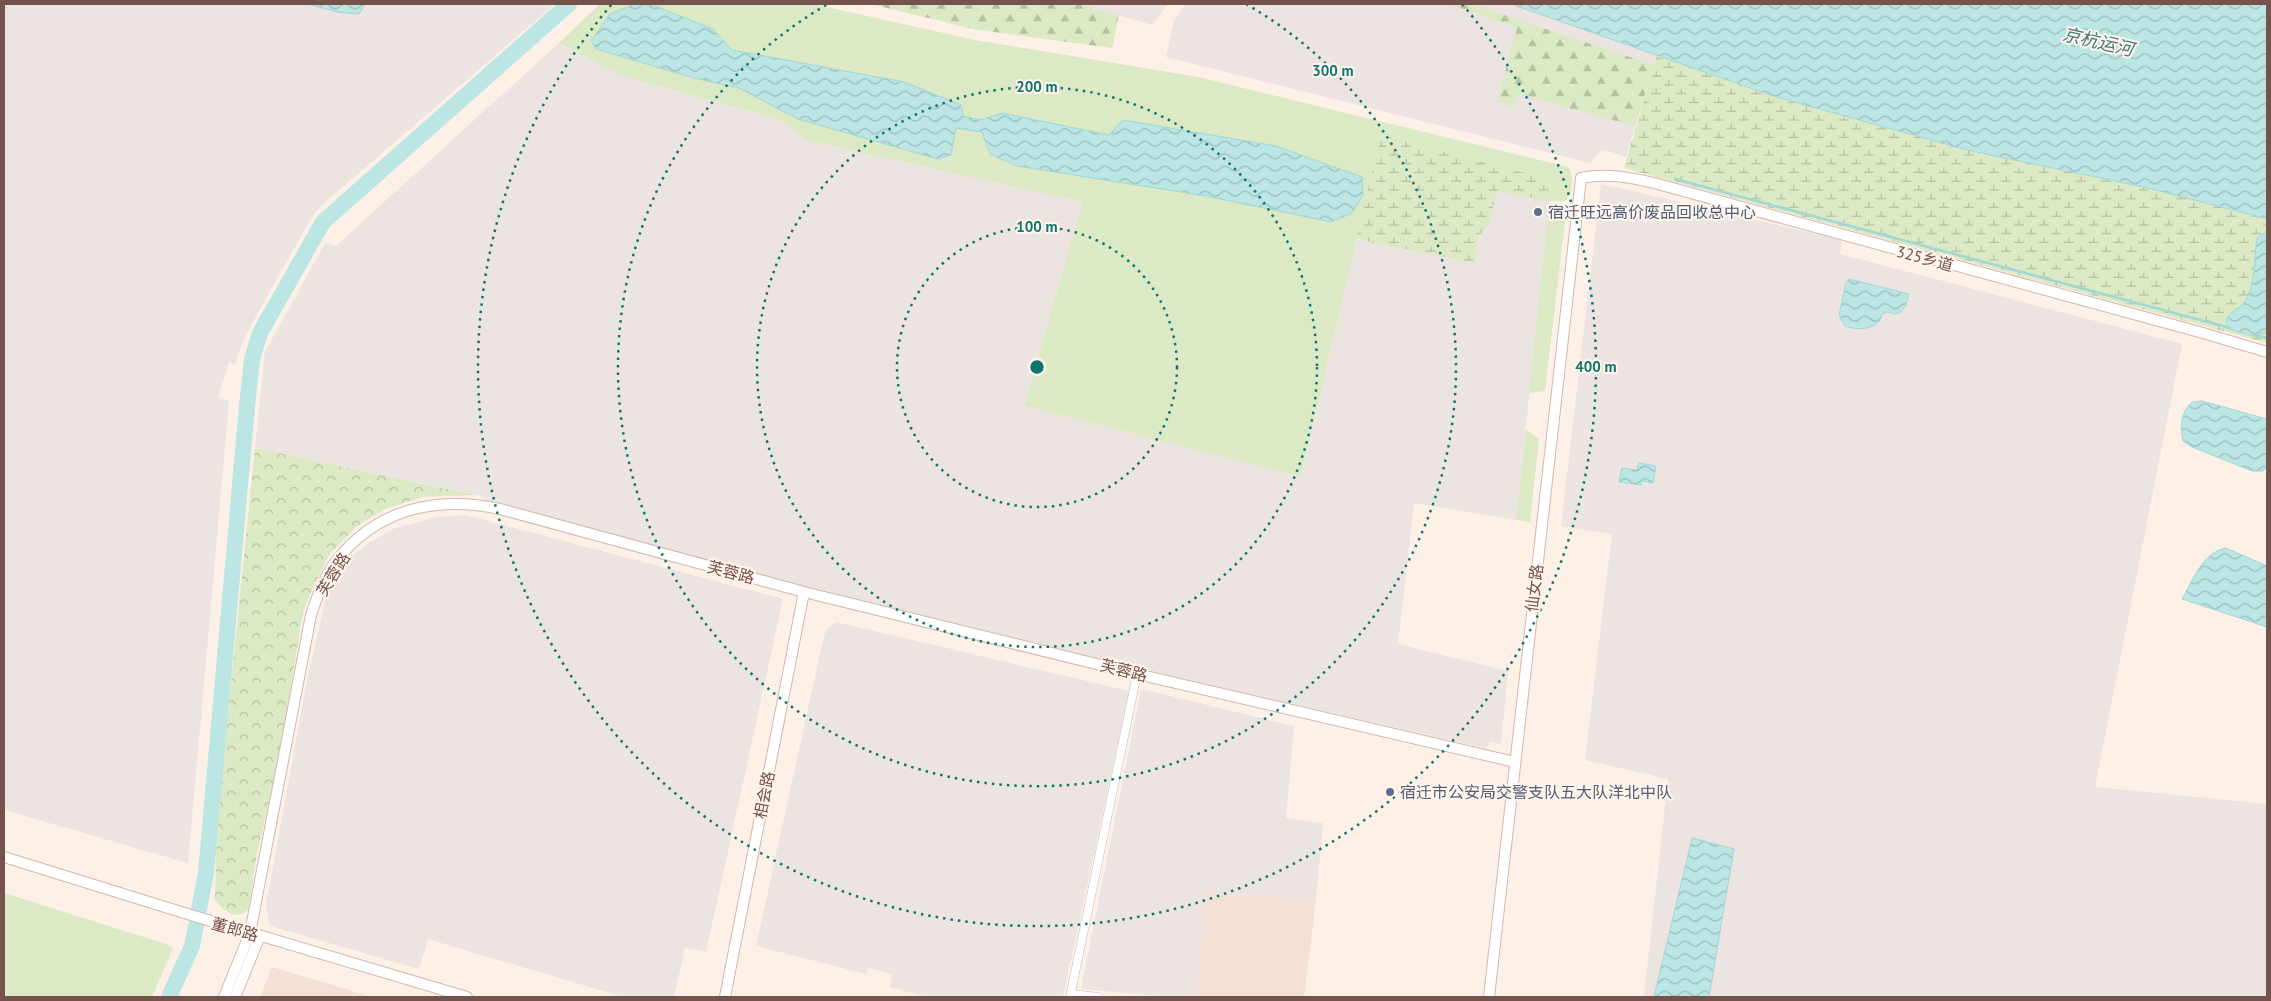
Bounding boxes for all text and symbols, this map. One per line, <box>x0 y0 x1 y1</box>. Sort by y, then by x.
water label: 京杭运河 <box>2060 22 2139 61</box>
text: 300 m <box>1312 61 1354 80</box>
text: 200 m <box>1016 77 1058 96</box>
place label: 宿迁旺远高价废品回收总中心 <box>1548 202 1756 222</box>
marker: 宿迁旺远高价废品回收总中心 <box>1532 206 1544 218</box>
text: 100 m <box>1016 217 1058 236</box>
street label: 325乡道 <box>1894 241 1956 275</box>
text: 400 m <box>1575 357 1617 376</box>
centre of rings <box>1028 358 1046 376</box>
street label: 芙蓉路 <box>312 548 354 600</box>
street label: 芙蓉路 <box>705 556 757 588</box>
street label: 仙女路 <box>1521 563 1547 613</box>
street label: 芙蓉路 <box>1098 654 1150 686</box>
street label: 相会路 <box>750 770 778 820</box>
place label: 宿迁市公安局交警支队五大队洋北中队 <box>1400 782 1672 802</box>
marker: 宿迁市公安局交警支队五大队洋北中队 <box>1384 786 1396 798</box>
street label: 董郎路 <box>209 913 261 945</box>

